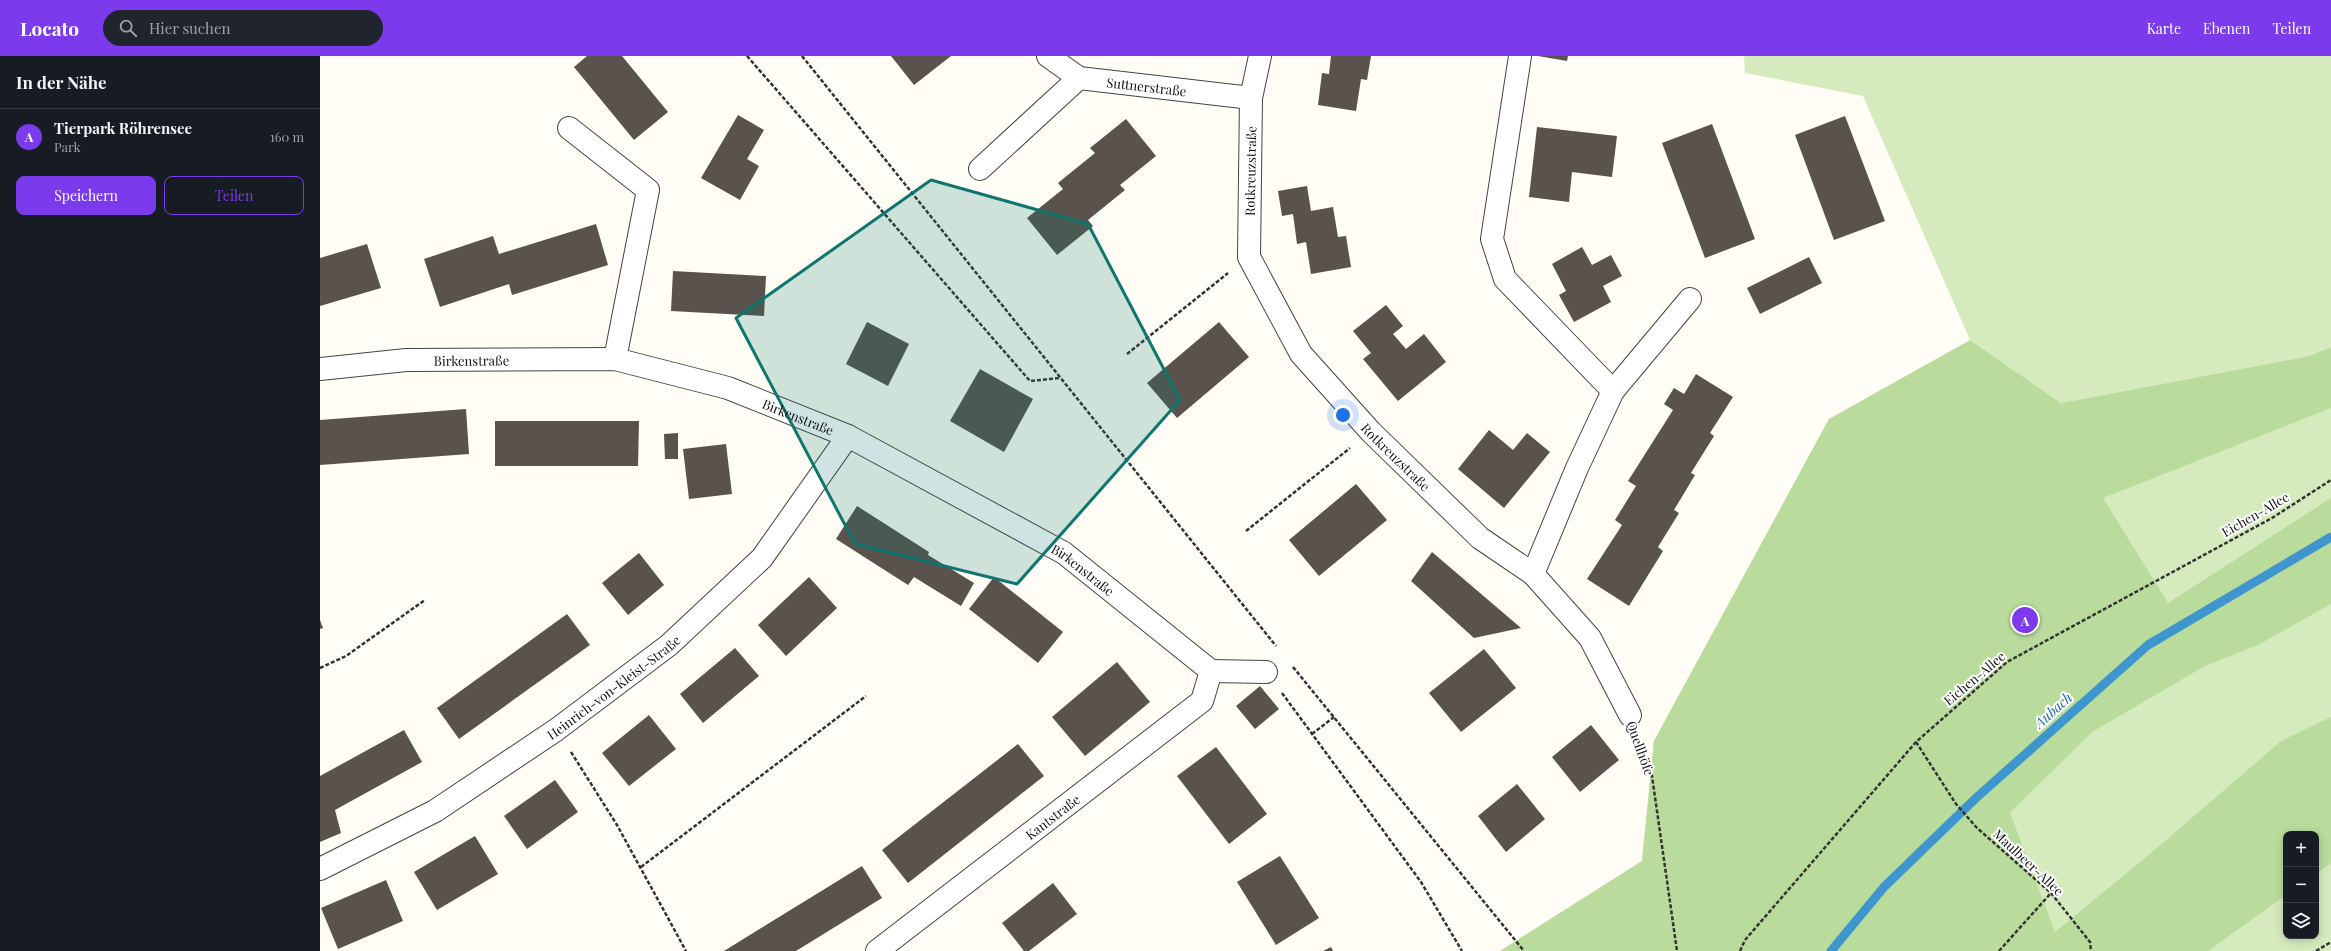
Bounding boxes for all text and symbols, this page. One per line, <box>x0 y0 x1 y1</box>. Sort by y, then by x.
search box <box>103 10 383 46</box>
text: Locato <box>20 15 79 41</box>
icon: search <box>117 17 139 39</box>
text: Hier suchen <box>149 18 230 38</box>
text: Karte <box>2147 19 2181 38</box>
text: Ebenen <box>2203 19 2250 38</box>
text: Teilen <box>2272 19 2311 38</box>
text: In der Nähe <box>16 71 107 93</box>
street label: Suttnerstraße <box>1106 73 1188 99</box>
text: Tierpark Röhrensee <box>54 118 192 138</box>
street label: Rotkreuzstraße <box>1241 125 1259 216</box>
text: A <box>25 128 33 145</box>
text: 160 m <box>270 128 304 145</box>
text: Park <box>54 138 81 155</box>
button: Speichern <box>16 176 156 215</box>
button: Teilen <box>164 176 304 215</box>
street label: Birkenstraße <box>434 351 510 368</box>
street label: Birkenstraße <box>760 394 837 438</box>
your location <box>1333 405 1353 425</box>
street label: Rotkreuzstraße <box>1358 419 1435 494</box>
street label: Eichen-Allee <box>2218 488 2292 540</box>
street label: Birkenstraße <box>1049 539 1119 599</box>
pin: A <box>2012 605 2038 635</box>
street label: Heinrich-von-Kleist-Straße <box>543 631 684 743</box>
street label: Eichen-Allee <box>1940 647 2009 709</box>
water label: Aubach <box>2029 688 2076 733</box>
street label: Quellhöfe <box>1623 718 1659 778</box>
street label: Kantstraße <box>1022 790 1083 843</box>
street label: Maulbeer-Allee <box>1990 825 2068 899</box>
map controls <box>2283 831 2319 939</box>
button: + <box>2283 831 2319 867</box>
button: − <box>2283 867 2319 903</box>
button: layers <box>2283 903 2319 939</box>

